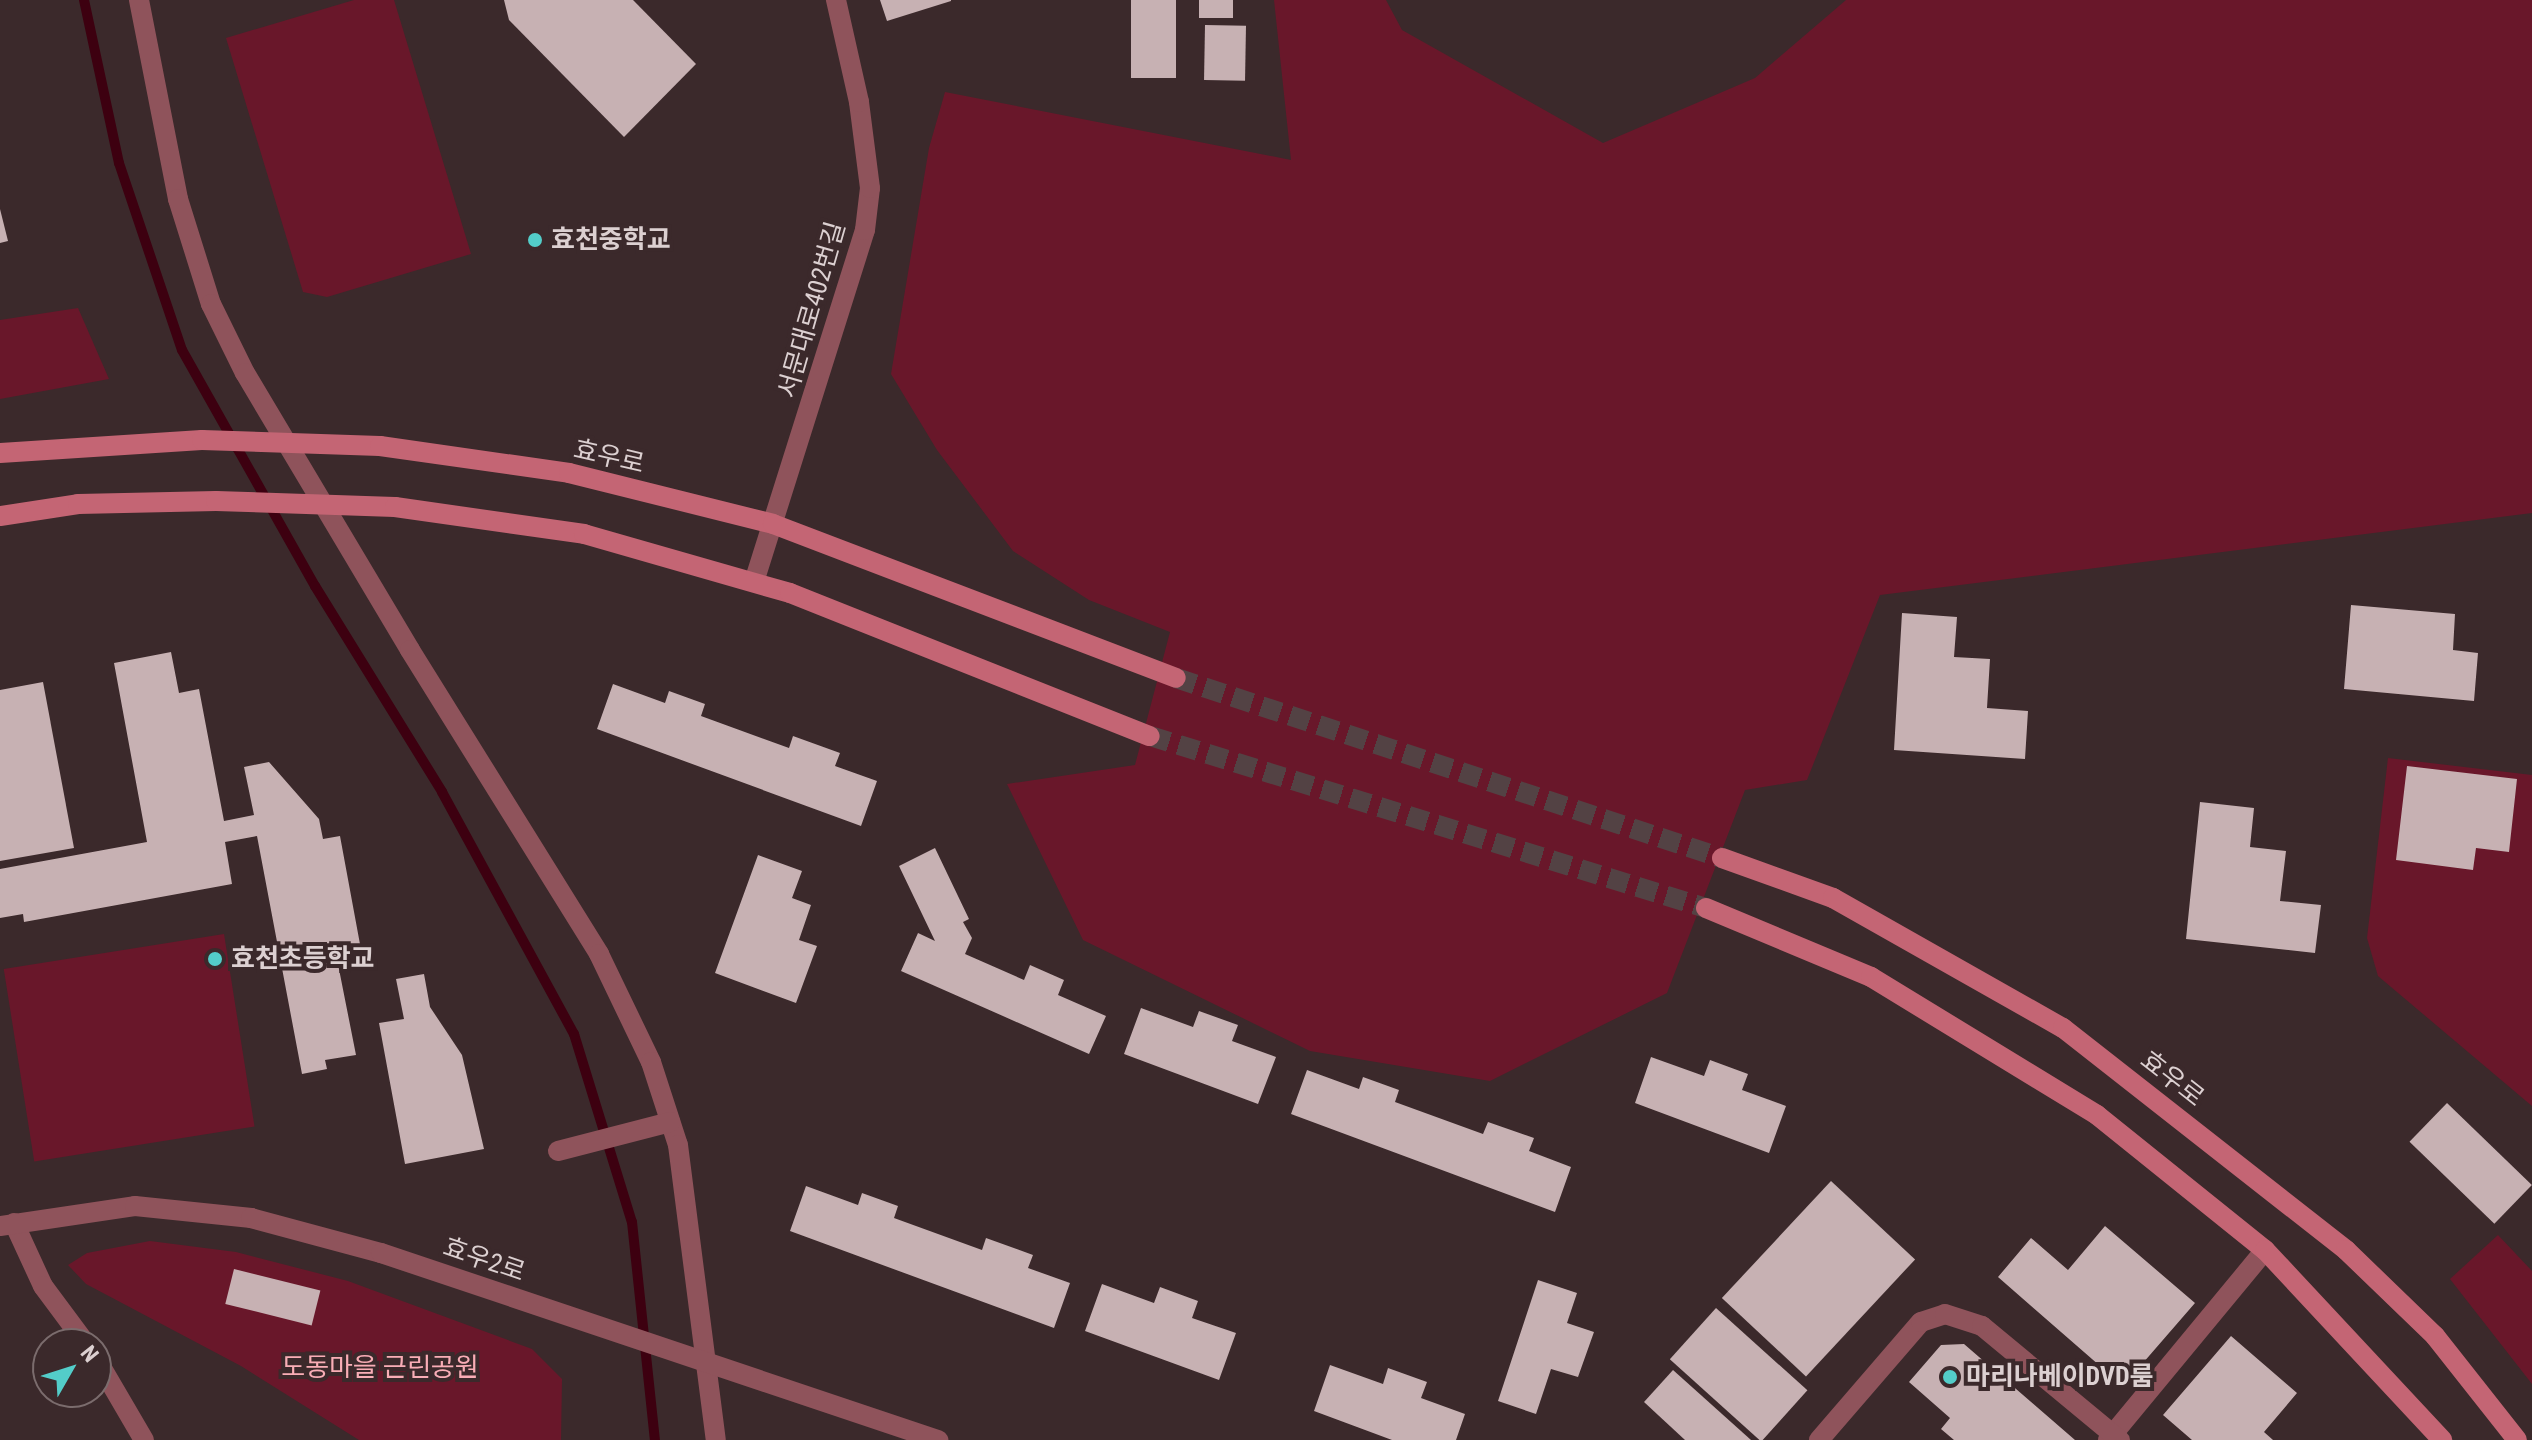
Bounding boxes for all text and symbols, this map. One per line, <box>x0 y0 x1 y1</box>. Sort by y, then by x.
street label: 서문대로402번길 <box>772 218 852 402</box>
place label: 효천중학교 <box>551 224 671 256</box>
marker: 효천중학교 <box>526 231 544 249</box>
street label: 효우로 <box>571 434 647 480</box>
place label: 효천초등학교 <box>231 943 375 975</box>
marker: 효천초등학교 <box>206 950 224 968</box>
street label: 효우로 <box>2134 1045 2210 1113</box>
street label: 효우2로 <box>439 1231 529 1289</box>
north arrow <box>32 1328 112 1408</box>
text: N <box>76 1341 103 1367</box>
park label: 도동마을 근린공원 <box>281 1352 479 1384</box>
place label: 마리나베이DVD룸 <box>1966 1361 2154 1393</box>
marker: 마리나베이DVD룸 <box>1941 1368 1959 1386</box>

